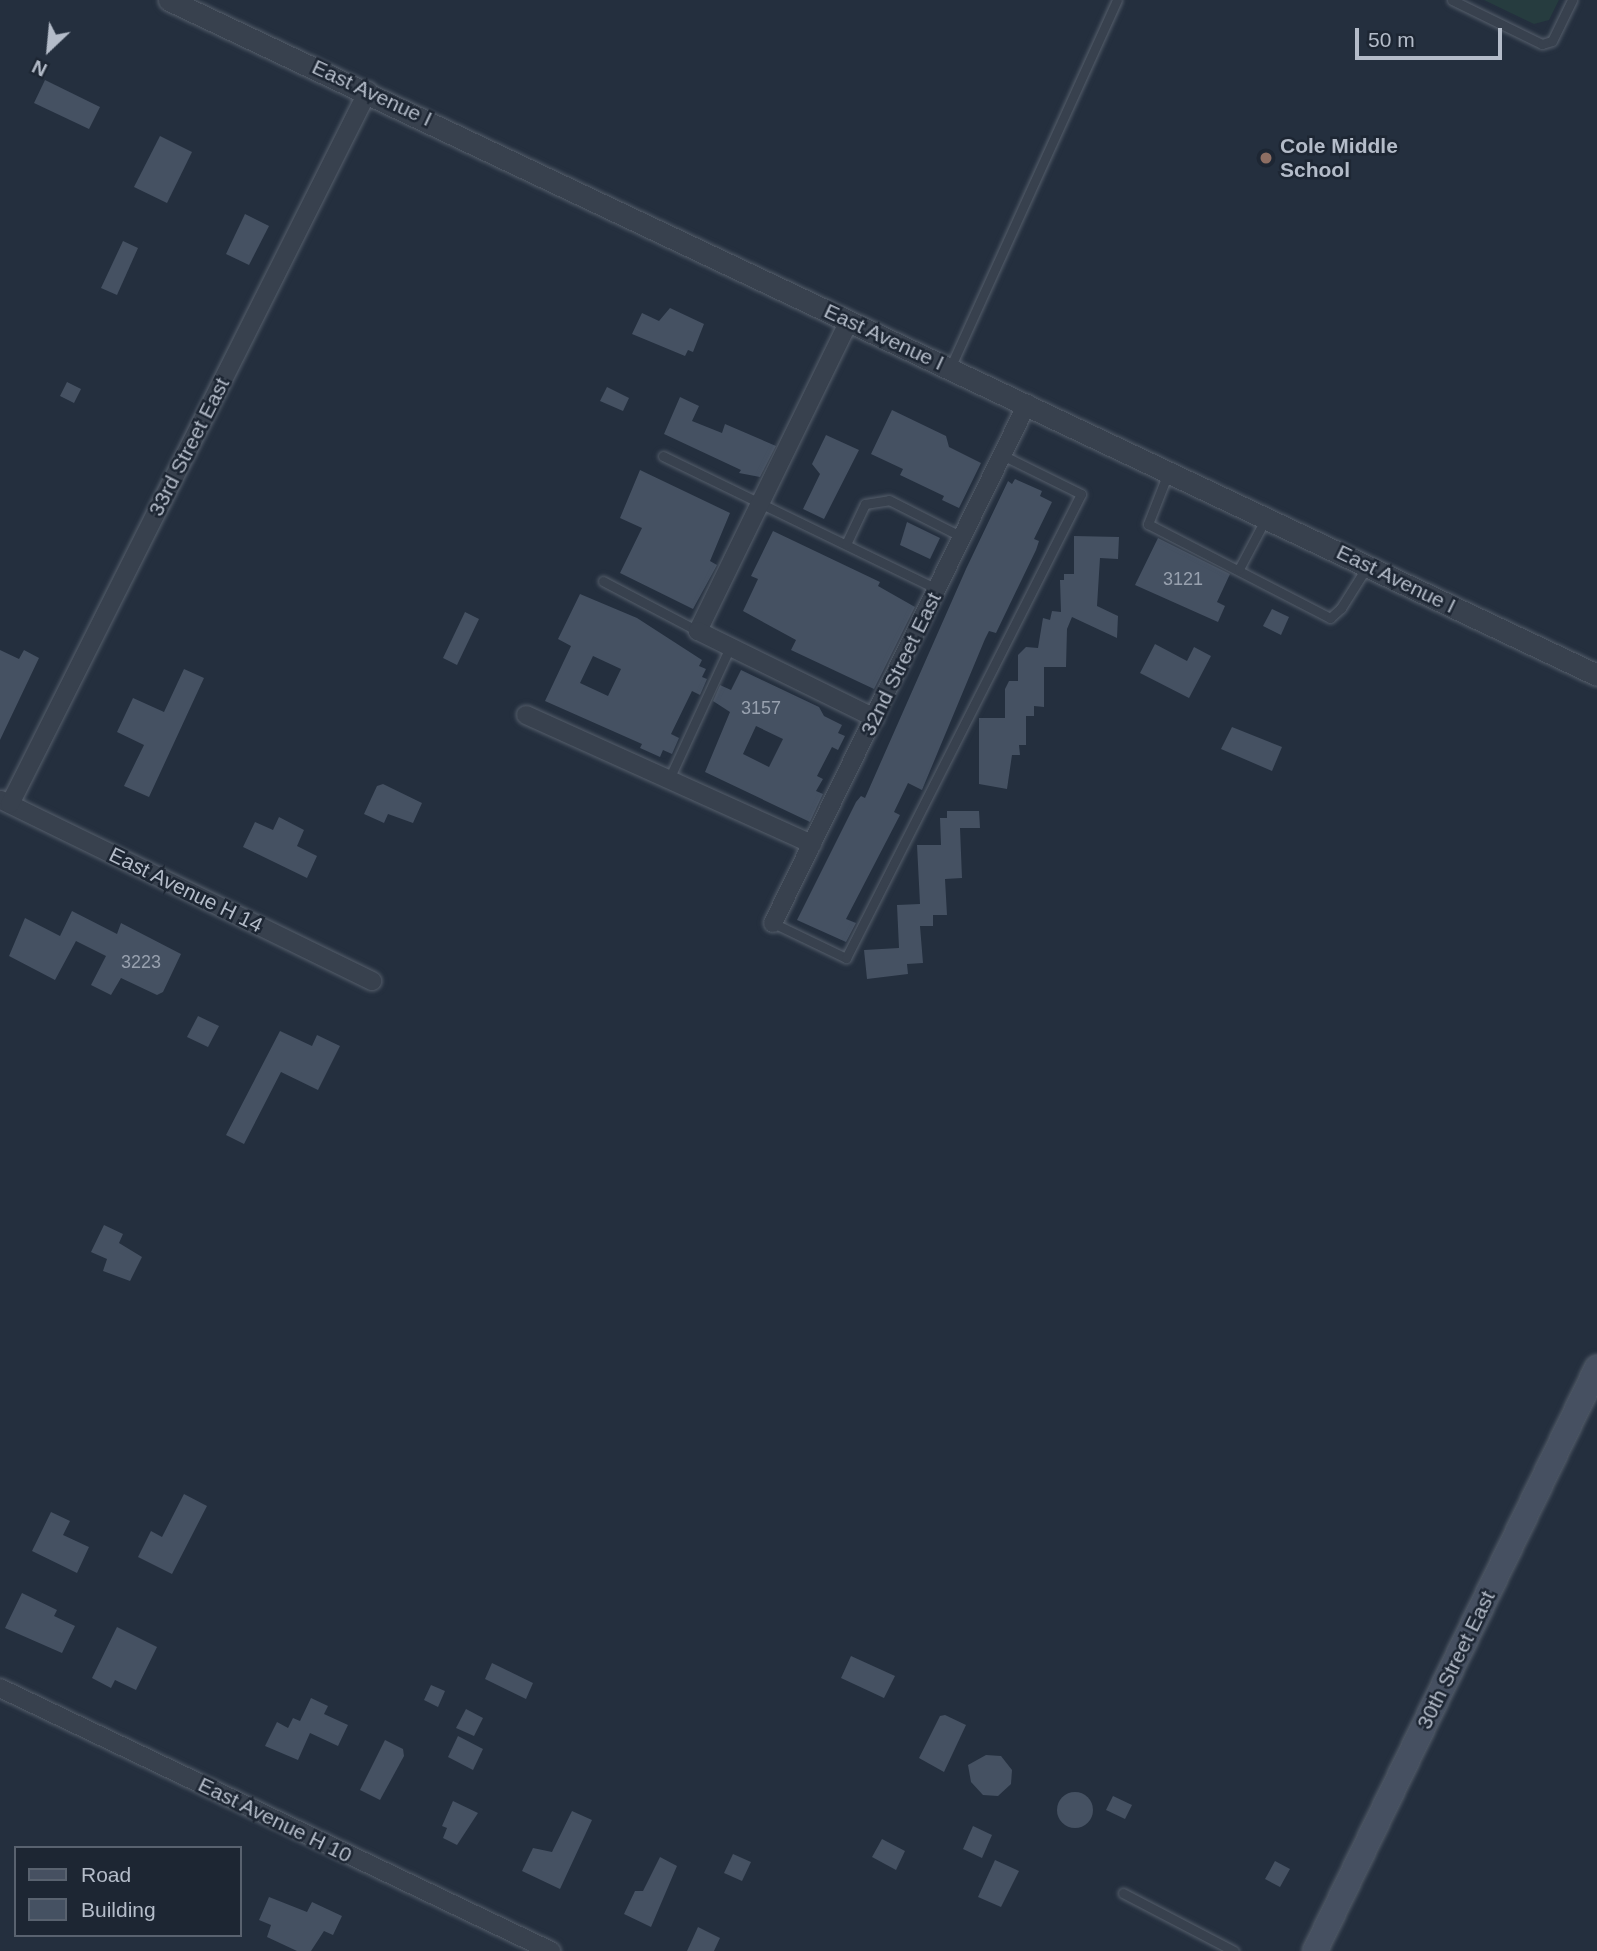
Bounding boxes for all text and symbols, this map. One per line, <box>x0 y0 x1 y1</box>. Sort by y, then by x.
north arrow <box>14 14 84 84</box>
scale bar <box>1359 14 1506 58</box>
text: 50 m <box>1368 28 1415 51</box>
street label: East Avenue I <box>308 54 436 132</box>
text: N <box>29 56 50 81</box>
place label: Cole Middle School <box>1280 133 1398 183</box>
marker: Cole Middle School <box>1258 150 1274 166</box>
street label: East Avenue I <box>820 298 948 376</box>
street label: 33rd Street East <box>143 374 235 520</box>
street label: East Avenue I <box>1332 539 1460 619</box>
house number: 3121 <box>1163 568 1203 590</box>
street label: 32nd Street East <box>855 588 947 740</box>
house number: 3157 <box>741 697 781 719</box>
street label: East Avenue H 14 <box>105 842 267 938</box>
house number: 3223 <box>121 951 161 973</box>
street label: 30th Street East <box>1412 1587 1500 1733</box>
street label: East Avenue H 10 <box>194 1772 356 1868</box>
legend <box>14 1846 242 1937</box>
text: Road <box>81 1863 131 1886</box>
text: Building <box>81 1898 156 1921</box>

